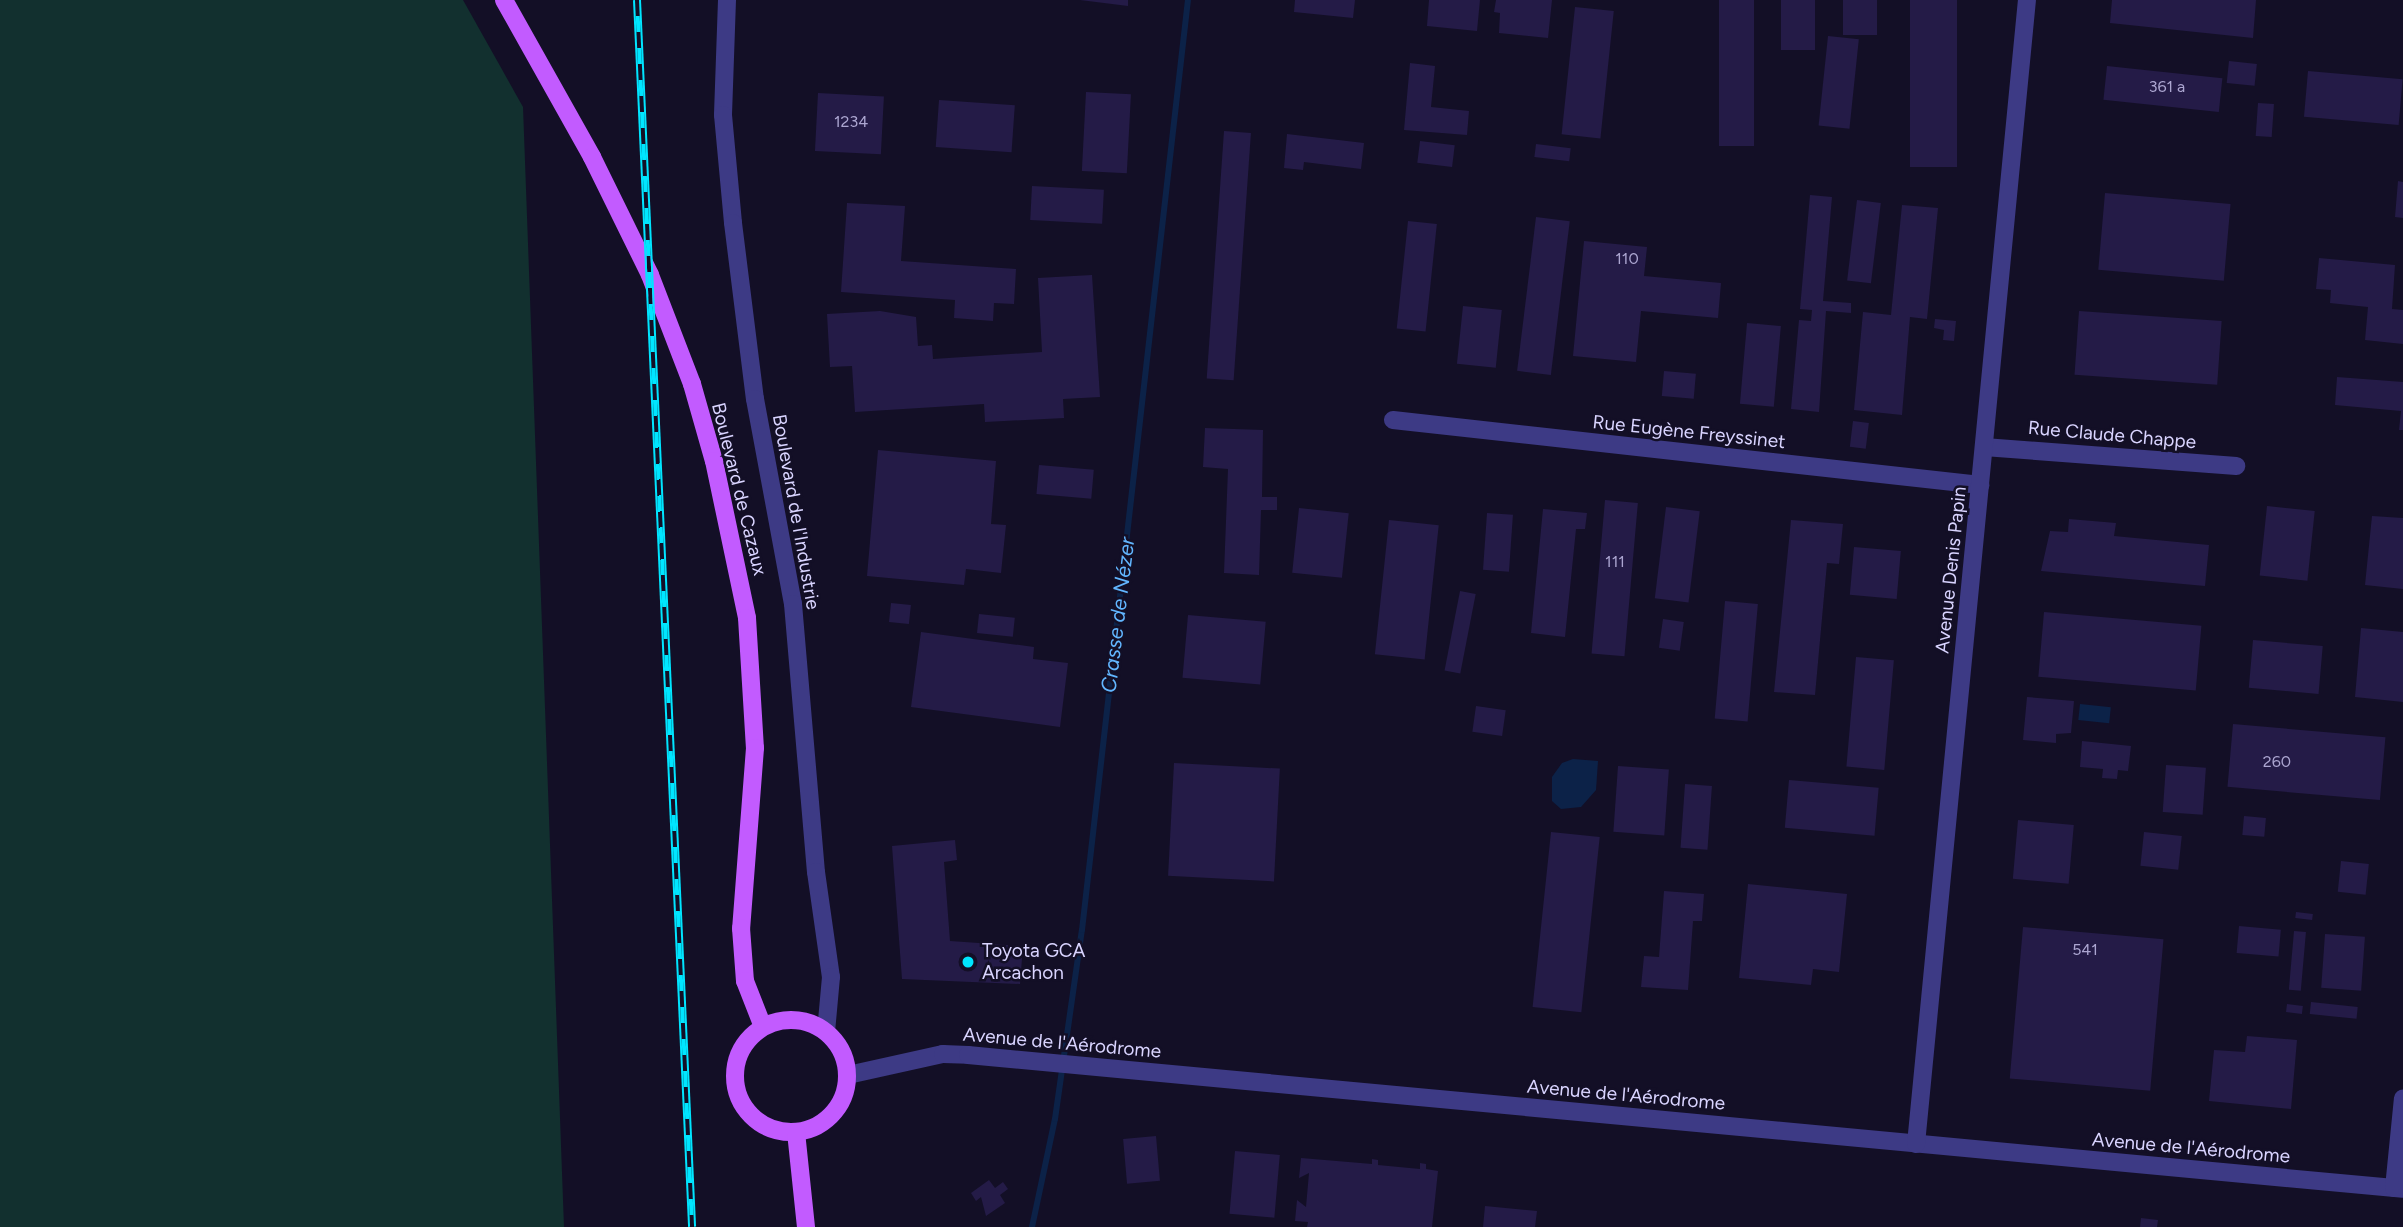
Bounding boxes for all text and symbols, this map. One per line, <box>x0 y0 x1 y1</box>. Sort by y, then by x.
house number: 361 a <box>2149 77 2185 97</box>
house number: 1234 <box>834 112 868 132</box>
house number: 110 <box>1615 249 1639 269</box>
street label: Boulevard de Cazaux <box>706 400 772 578</box>
street label: Rue Eugène Freyssinet <box>1592 411 1786 453</box>
street label: Boulevard de l'Industrie <box>768 413 824 611</box>
street label: Rue Claude Chappe <box>2027 416 2197 454</box>
street label: Avenue Denis Papin <box>1931 485 1971 655</box>
water label: Crasse de Nézer <box>1096 536 1140 694</box>
house number: 111 <box>1605 552 1625 572</box>
house number: 260 <box>2263 752 2291 772</box>
place label: Toyota GCA Arcachon <box>982 940 1085 984</box>
house number: 541 <box>2072 940 2098 960</box>
marker: Toyota GCA Arcachon <box>960 954 976 970</box>
street label: Avenue de l'Aérodrome <box>962 1023 1162 1063</box>
street label: Avenue de l'Aérodrome <box>1526 1075 1726 1115</box>
street label: Avenue de l'Aérodrome <box>2091 1128 2291 1168</box>

